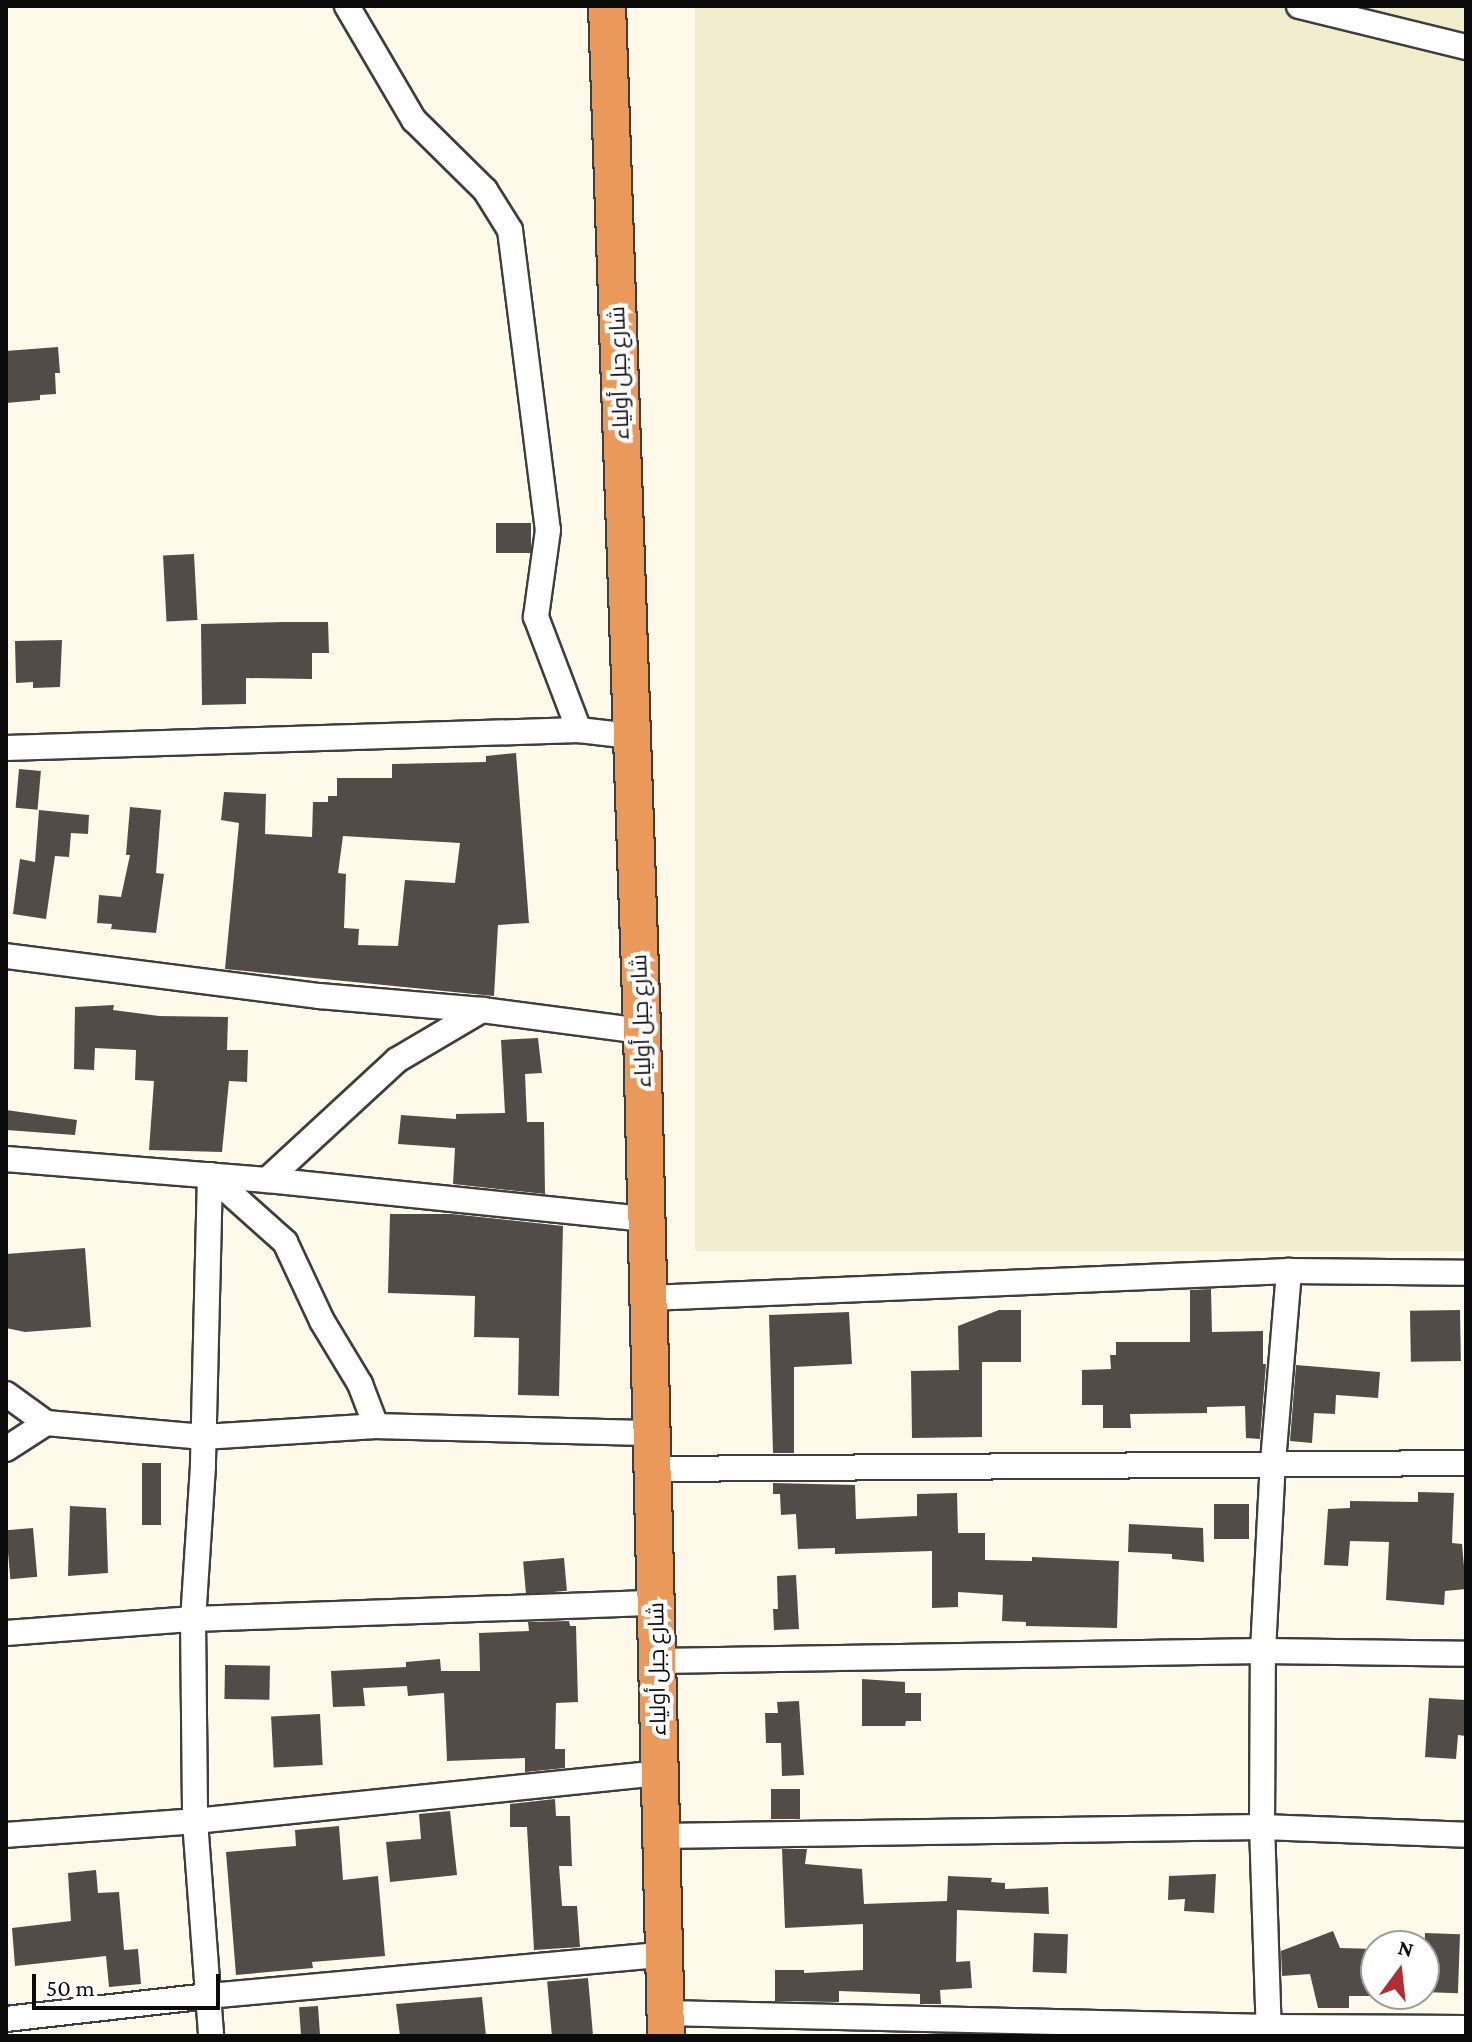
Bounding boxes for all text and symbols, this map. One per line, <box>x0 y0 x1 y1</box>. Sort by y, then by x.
street label: شارع جبل أولياء <box>603 306 635 440</box>
street label: شارع جبل أولياء <box>625 954 657 1088</box>
street label: شارع جبل أولياء <box>643 1602 671 1736</box>
north arrow <box>1360 1930 1440 2010</box>
text: N <box>1395 1934 1416 1962</box>
scale bar <box>36 1958 224 2008</box>
text: 50 m <box>46 1974 95 2001</box>

